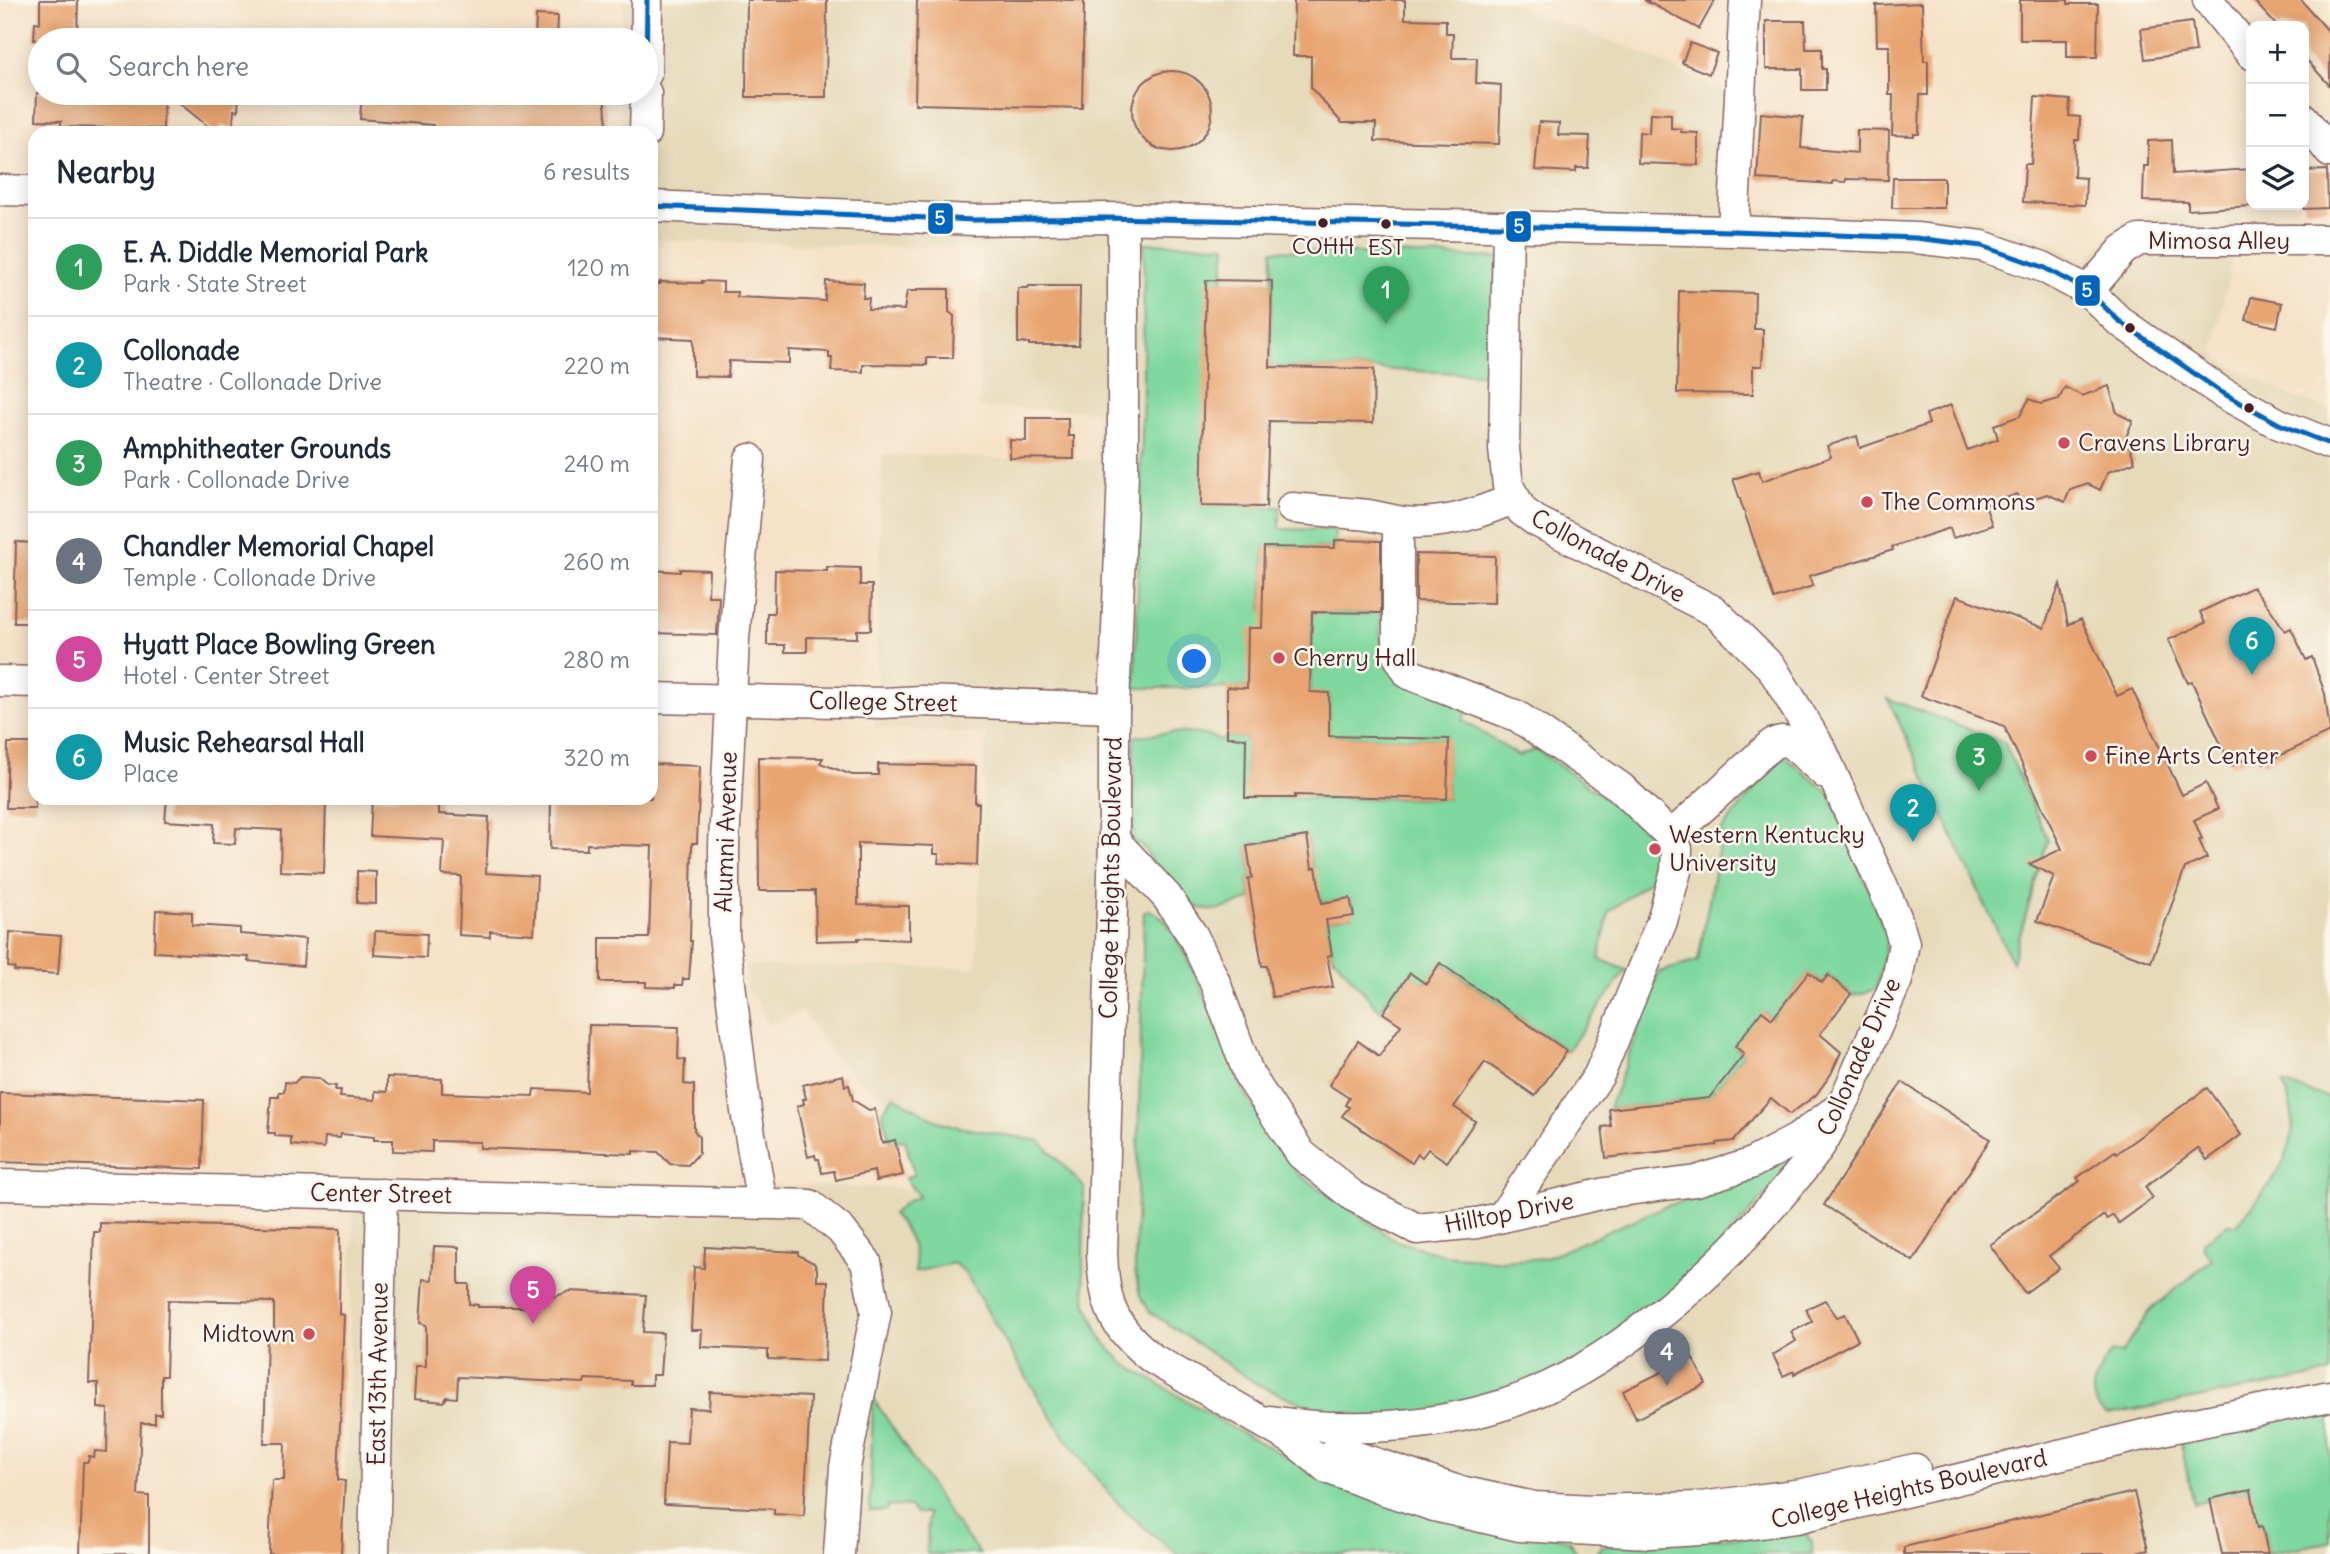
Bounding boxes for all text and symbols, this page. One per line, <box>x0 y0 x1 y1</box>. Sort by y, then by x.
map controls <box>2246 21 2309 210</box>
button: + <box>2246 21 2309 84</box>
search box <box>28 28 658 105</box>
icon: search <box>52 48 90 86</box>
text: Search here <box>108 50 249 83</box>
button: − <box>2246 84 2309 147</box>
button: layers <box>2246 147 2309 210</box>
text: Nearby <box>56 153 156 191</box>
text: 6 results <box>543 157 630 186</box>
line badge: 5 <box>927 202 954 235</box>
text: 5 <box>935 206 946 230</box>
line badge: 5 <box>1505 210 1532 243</box>
text: 5 <box>1514 214 1525 238</box>
marker: COHH <box>1316 216 1330 230</box>
marker: EST <box>1379 217 1393 231</box>
street label: Mimosa Alley <box>2148 225 2290 255</box>
place label: COHH <box>1292 232 1354 260</box>
place label: EST <box>1368 233 1404 261</box>
text: E. A. Diddle Memorial Park <box>123 236 428 269</box>
text: 1 <box>74 253 84 282</box>
text: 120 m <box>567 253 630 282</box>
pin: 1 <box>1363 266 1409 324</box>
text: Park · State Street <box>123 269 307 298</box>
line badge: 5 <box>2074 274 2101 307</box>
text: 5 <box>2082 278 2093 302</box>
unlabelled marker <box>2123 321 2137 335</box>
text: Collonade <box>123 334 240 367</box>
text: 2 <box>73 351 85 380</box>
text: 220 m <box>564 351 630 380</box>
text: Theatre · Collonade Drive <box>123 367 382 396</box>
unlabelled marker <box>2242 401 2256 415</box>
place label: Cravens Library <box>2078 427 2250 457</box>
text: Amphitheater Grounds <box>123 432 391 465</box>
marker: Cravens Library <box>2056 435 2072 451</box>
text: 3 <box>72 449 86 478</box>
text: 240 m <box>564 449 630 478</box>
text: Park · Collonade Drive <box>123 465 350 494</box>
place label: The Commons <box>1881 486 2036 516</box>
marker: The Commons <box>1859 494 1875 510</box>
street label: Collonade Drive <box>1526 502 1691 608</box>
text: Chandler Memorial Chapel <box>123 530 434 563</box>
text: 4 <box>72 547 86 576</box>
text: 260 m <box>563 547 630 576</box>
text: Temple · Collonade Drive <box>123 563 376 592</box>
pin: 6 <box>2229 617 2275 675</box>
text: Hyatt Place Bowling Green <box>123 628 435 661</box>
place label: Cherry Hall <box>1293 642 1416 672</box>
your location <box>1177 644 1211 678</box>
text: 5 <box>72 645 86 674</box>
text: 280 m <box>563 645 630 674</box>
marker: Cherry Hall <box>1271 650 1287 666</box>
text: Hotel · Center Street <box>123 661 330 690</box>
street label: College Street <box>808 685 958 717</box>
text: Music Rehearsal Hall <box>123 726 365 759</box>
pin: 3 <box>1956 733 2002 791</box>
street label: College Heights Boulevard <box>1093 737 1127 1019</box>
place label: Fine Arts Center <box>2105 740 2279 770</box>
text: 6 <box>72 743 86 772</box>
text: 320 m <box>564 743 630 772</box>
marker: Fine Arts Center <box>2083 748 2099 764</box>
street label: Alumni Avenue <box>707 751 743 913</box>
text: Place <box>123 759 179 788</box>
pin: 2 <box>1890 784 1936 842</box>
place label: Western Kentucky University <box>1669 819 1865 877</box>
marker: Western Kentucky University <box>1647 841 1663 857</box>
street label: Collonade Drive <box>1810 973 1906 1140</box>
street label: Center Street <box>310 1177 452 1209</box>
street label: Hilltop Drive <box>1442 1185 1576 1239</box>
pin: 5 <box>510 1266 556 1324</box>
street label: East 13th Avenue <box>360 1282 394 1466</box>
place label: Midtown <box>202 1318 295 1348</box>
marker: Midtown <box>301 1326 317 1342</box>
pin: 4 <box>1644 1328 1690 1386</box>
street label: College Heights Boulevard <box>1768 1442 2050 1534</box>

